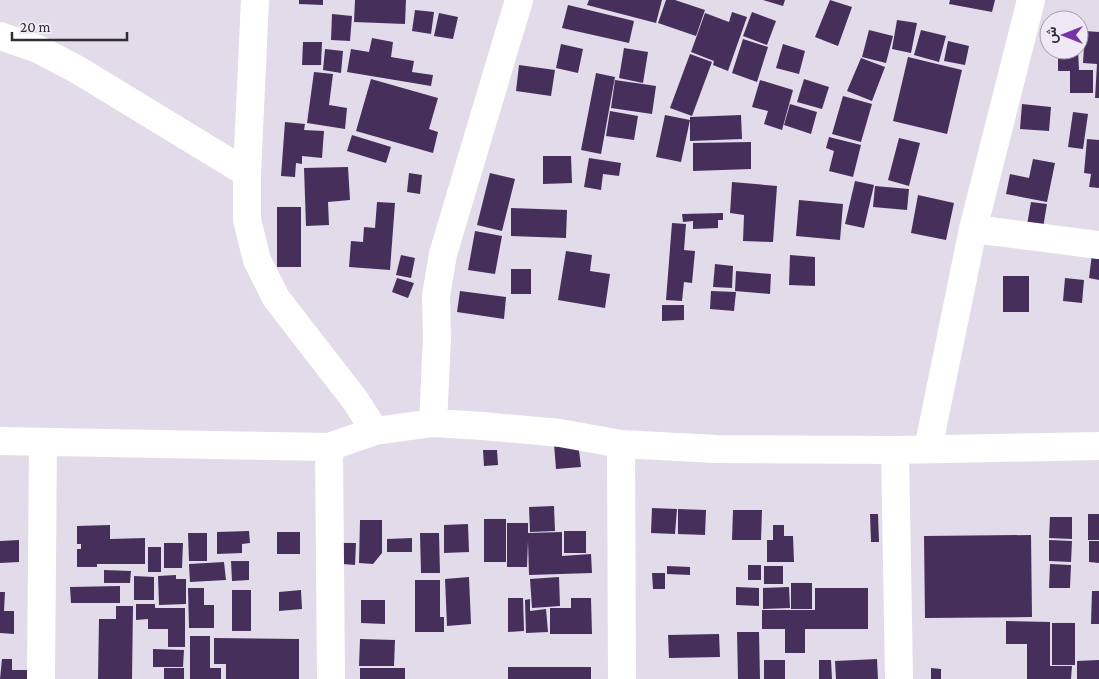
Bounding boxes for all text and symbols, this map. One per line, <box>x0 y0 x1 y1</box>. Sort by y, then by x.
scale bar <box>12 10 128 42</box>
north arrow <box>1039 10 1089 60</box>
text: 20 m <box>20 19 51 35</box>
text: ش <box>1043 26 1060 43</box>

